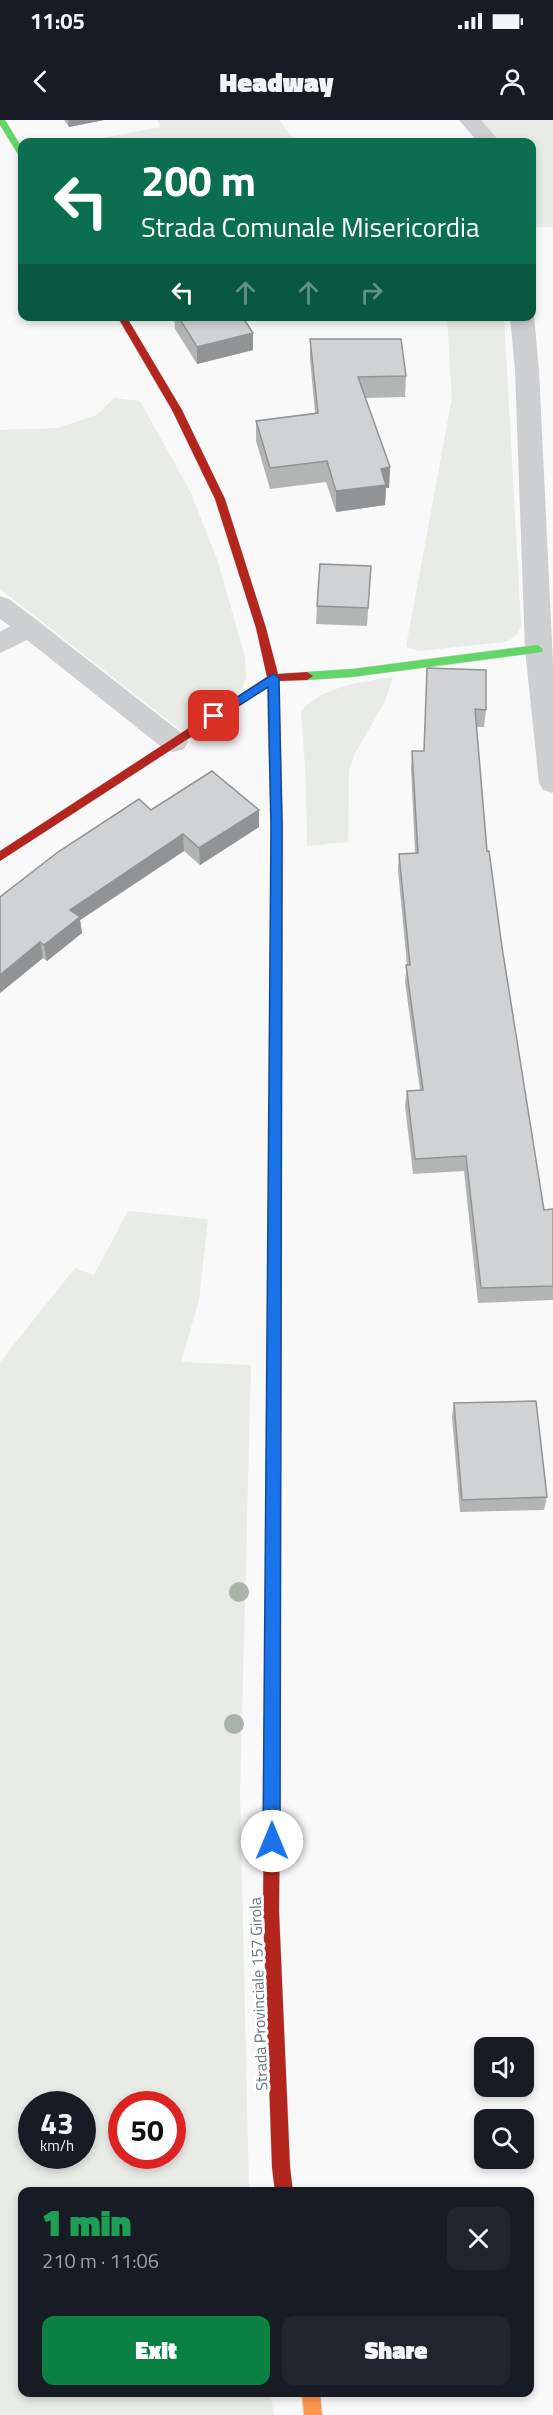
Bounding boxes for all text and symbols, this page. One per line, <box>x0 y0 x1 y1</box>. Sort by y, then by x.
text: 11:05 <box>30 4 85 38</box>
text: Headway <box>220 61 333 102</box>
icon: back <box>24 65 57 98</box>
icon: person <box>496 65 529 98</box>
text: 200 m <box>141 148 256 212</box>
icon: left <box>42 162 120 240</box>
text: Strada Comunale Misericordia <box>141 206 480 247</box>
icon: left <box>166 276 199 309</box>
icon: ahead <box>229 276 262 309</box>
icon: ahead <box>292 276 325 309</box>
icon: right <box>355 276 388 309</box>
pin <box>188 690 239 741</box>
icon: arrive <box>197 699 230 732</box>
position arrow <box>240 1809 304 1873</box>
street label: Strada Provinciale 157 Girola <box>243 1897 273 2091</box>
map controls <box>474 2037 534 2169</box>
button: sound <box>474 2037 534 2097</box>
speed limit sign: 50 <box>108 2091 186 2169</box>
text: 43 <box>40 2100 74 2146</box>
button: search <box>474 2109 534 2169</box>
text: km/h <box>40 2134 74 2157</box>
text: 1 min <box>42 2195 131 2250</box>
button: close <box>447 2207 510 2270</box>
text: 210 m · 11:06 <box>42 2245 159 2276</box>
button: Exit <box>42 2316 270 2385</box>
button: Share <box>282 2316 510 2385</box>

